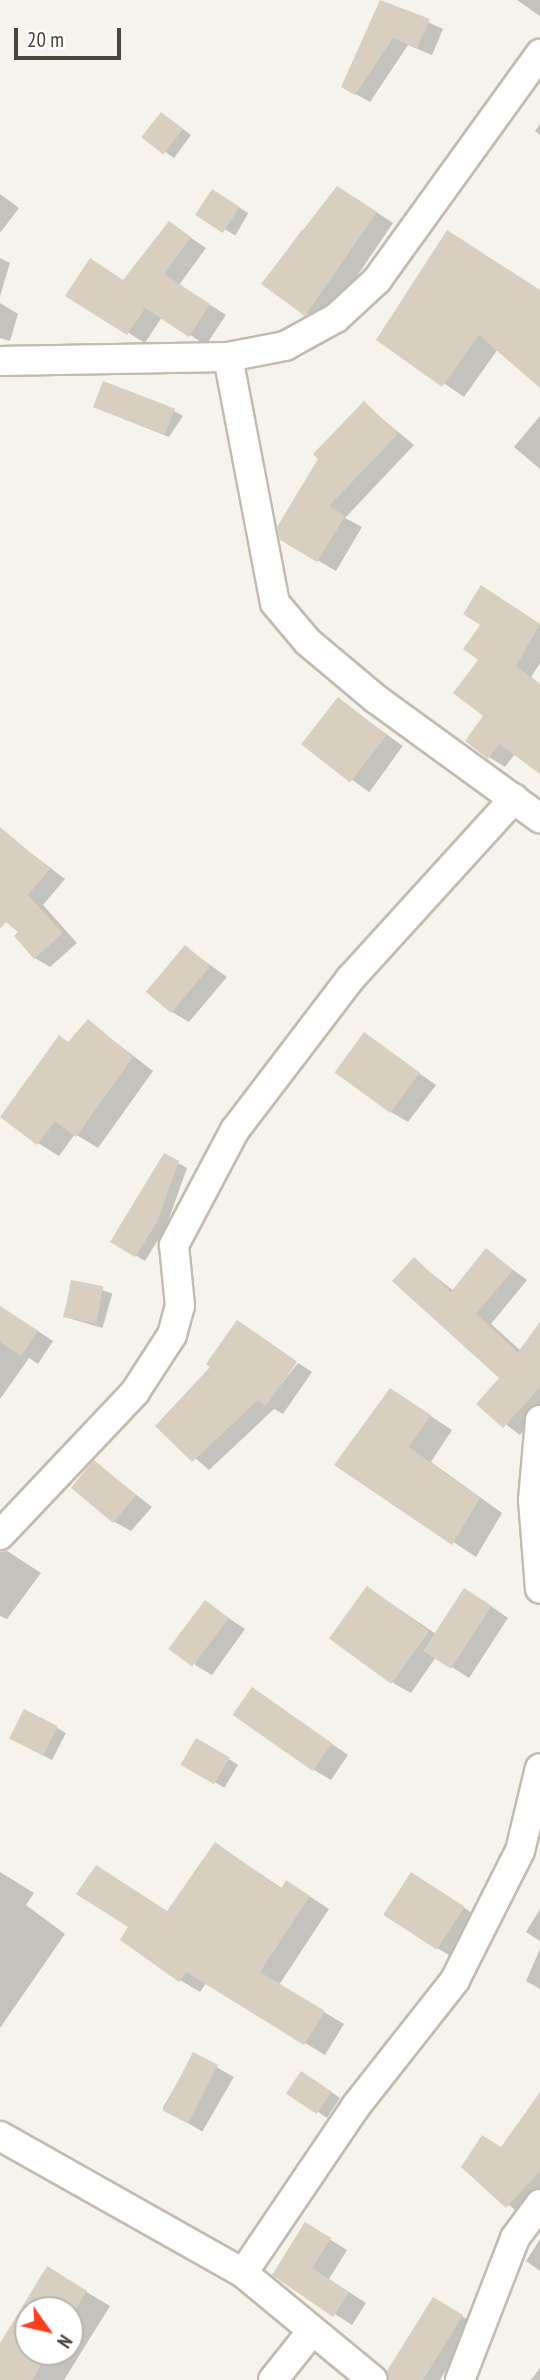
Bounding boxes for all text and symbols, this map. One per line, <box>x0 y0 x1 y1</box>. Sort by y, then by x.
scale bar <box>18 14 124 58</box>
text: 20 m <box>27 26 64 53</box>
north arrow <box>14 2296 84 2366</box>
text: N <box>52 2331 78 2353</box>

